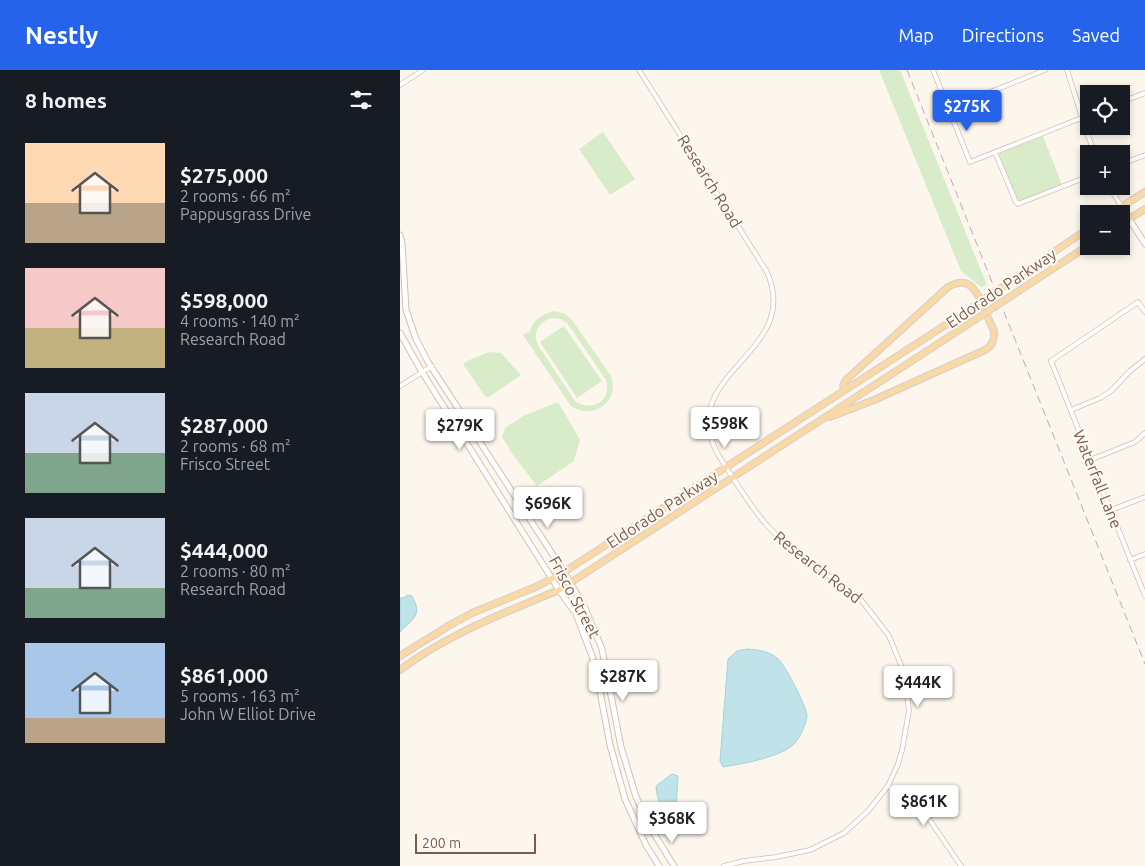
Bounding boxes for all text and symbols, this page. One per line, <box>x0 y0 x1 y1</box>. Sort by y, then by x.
text: Nestly <box>25 22 98 49</box>
text: Map <box>898 25 934 45</box>
text: Directions <box>962 25 1044 45</box>
text: Saved <box>1072 25 1120 45</box>
map controls <box>1080 85 1130 255</box>
button: locate <box>1080 85 1130 135</box>
icon: filters <box>347 86 375 114</box>
text: 8 homes <box>25 88 107 112</box>
pin: $275K <box>932 90 1002 132</box>
text: $275K <box>944 97 990 115</box>
street label: Research Road <box>674 131 746 231</box>
button: + <box>1080 145 1130 195</box>
icon: home <box>65 163 125 223</box>
text: $275,000 <box>180 163 268 187</box>
text: 2 rooms · 66 m² <box>180 187 291 205</box>
text: Pappusgrass Drive <box>180 205 311 223</box>
button: − <box>1080 205 1130 255</box>
street label: Eldorado Parkway <box>943 244 1060 331</box>
icon: home <box>65 288 125 348</box>
text: $598,000 <box>180 288 268 312</box>
text: 4 rooms · 140 m² <box>180 312 300 330</box>
text: Research Road <box>180 330 286 348</box>
pin: $598K <box>690 406 760 449</box>
pin: $279K <box>425 408 495 451</box>
icon: home <box>65 413 125 473</box>
text: $287,000 <box>180 413 268 437</box>
text: $598K <box>702 414 748 432</box>
text: $279K <box>437 416 483 434</box>
street label: Waterfall Lane <box>1070 427 1126 531</box>
text: 2 rooms · 68 m² <box>180 437 291 455</box>
text: Frisco Street <box>180 455 270 473</box>
street label: Eldorado Parkway <box>603 466 721 552</box>
pin: $696K <box>513 486 583 529</box>
text: $696K <box>525 494 571 512</box>
street label: Research Road <box>771 527 865 607</box>
icon: home <box>65 538 125 598</box>
text: $444,000 <box>180 538 268 562</box>
street label: Frisco Street <box>546 553 604 642</box>
text: 2 rooms · 80 m² <box>180 562 291 580</box>
text: Research Road <box>180 580 286 598</box>
pin: $287K <box>588 660 658 702</box>
icon: home <box>65 663 125 723</box>
text: $861,000 <box>180 663 268 687</box>
pin: $444K <box>883 666 953 708</box>
text: $287K <box>600 667 646 685</box>
text: $444K <box>895 673 941 691</box>
text: 5 rooms · 163 m² <box>180 687 300 705</box>
text: John W Elliot Drive <box>180 705 316 723</box>
pin: $861K <box>889 784 959 827</box>
text: $861K <box>901 792 947 810</box>
pin: $368K <box>637 802 707 844</box>
text: $368K <box>649 809 695 827</box>
scale bar <box>415 831 536 854</box>
text: 200 m <box>422 835 461 851</box>

